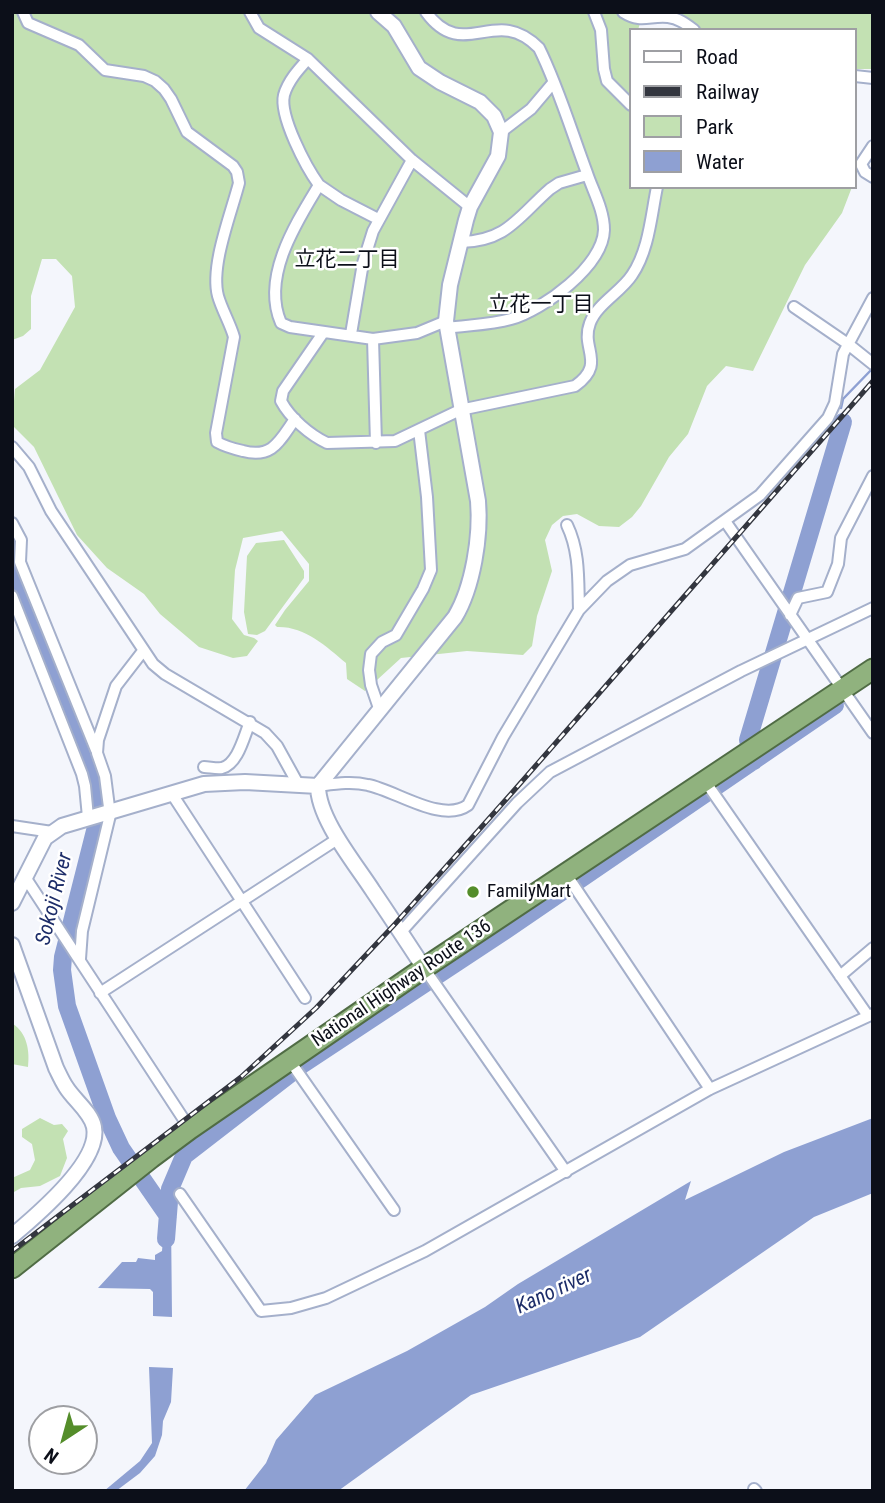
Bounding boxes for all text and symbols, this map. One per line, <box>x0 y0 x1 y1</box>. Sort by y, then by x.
legend <box>630 28 857 189</box>
text: Road <box>696 45 738 69</box>
text: Railway <box>696 80 759 104</box>
text: Park <box>696 115 733 139</box>
text: Water <box>696 150 744 174</box>
district label: 立花二丁目 <box>295 248 399 274</box>
district label: 立花一丁目 <box>489 293 593 319</box>
water label: Sokoji River <box>31 850 79 948</box>
place label: FamilyMart <box>487 881 571 903</box>
marker: FamilyMart <box>465 884 481 900</box>
street label: National Highway Route 136 <box>308 915 496 1053</box>
water label: Kano river <box>512 1263 596 1321</box>
north arrow <box>28 1405 98 1475</box>
text: N <box>40 1443 63 1469</box>

